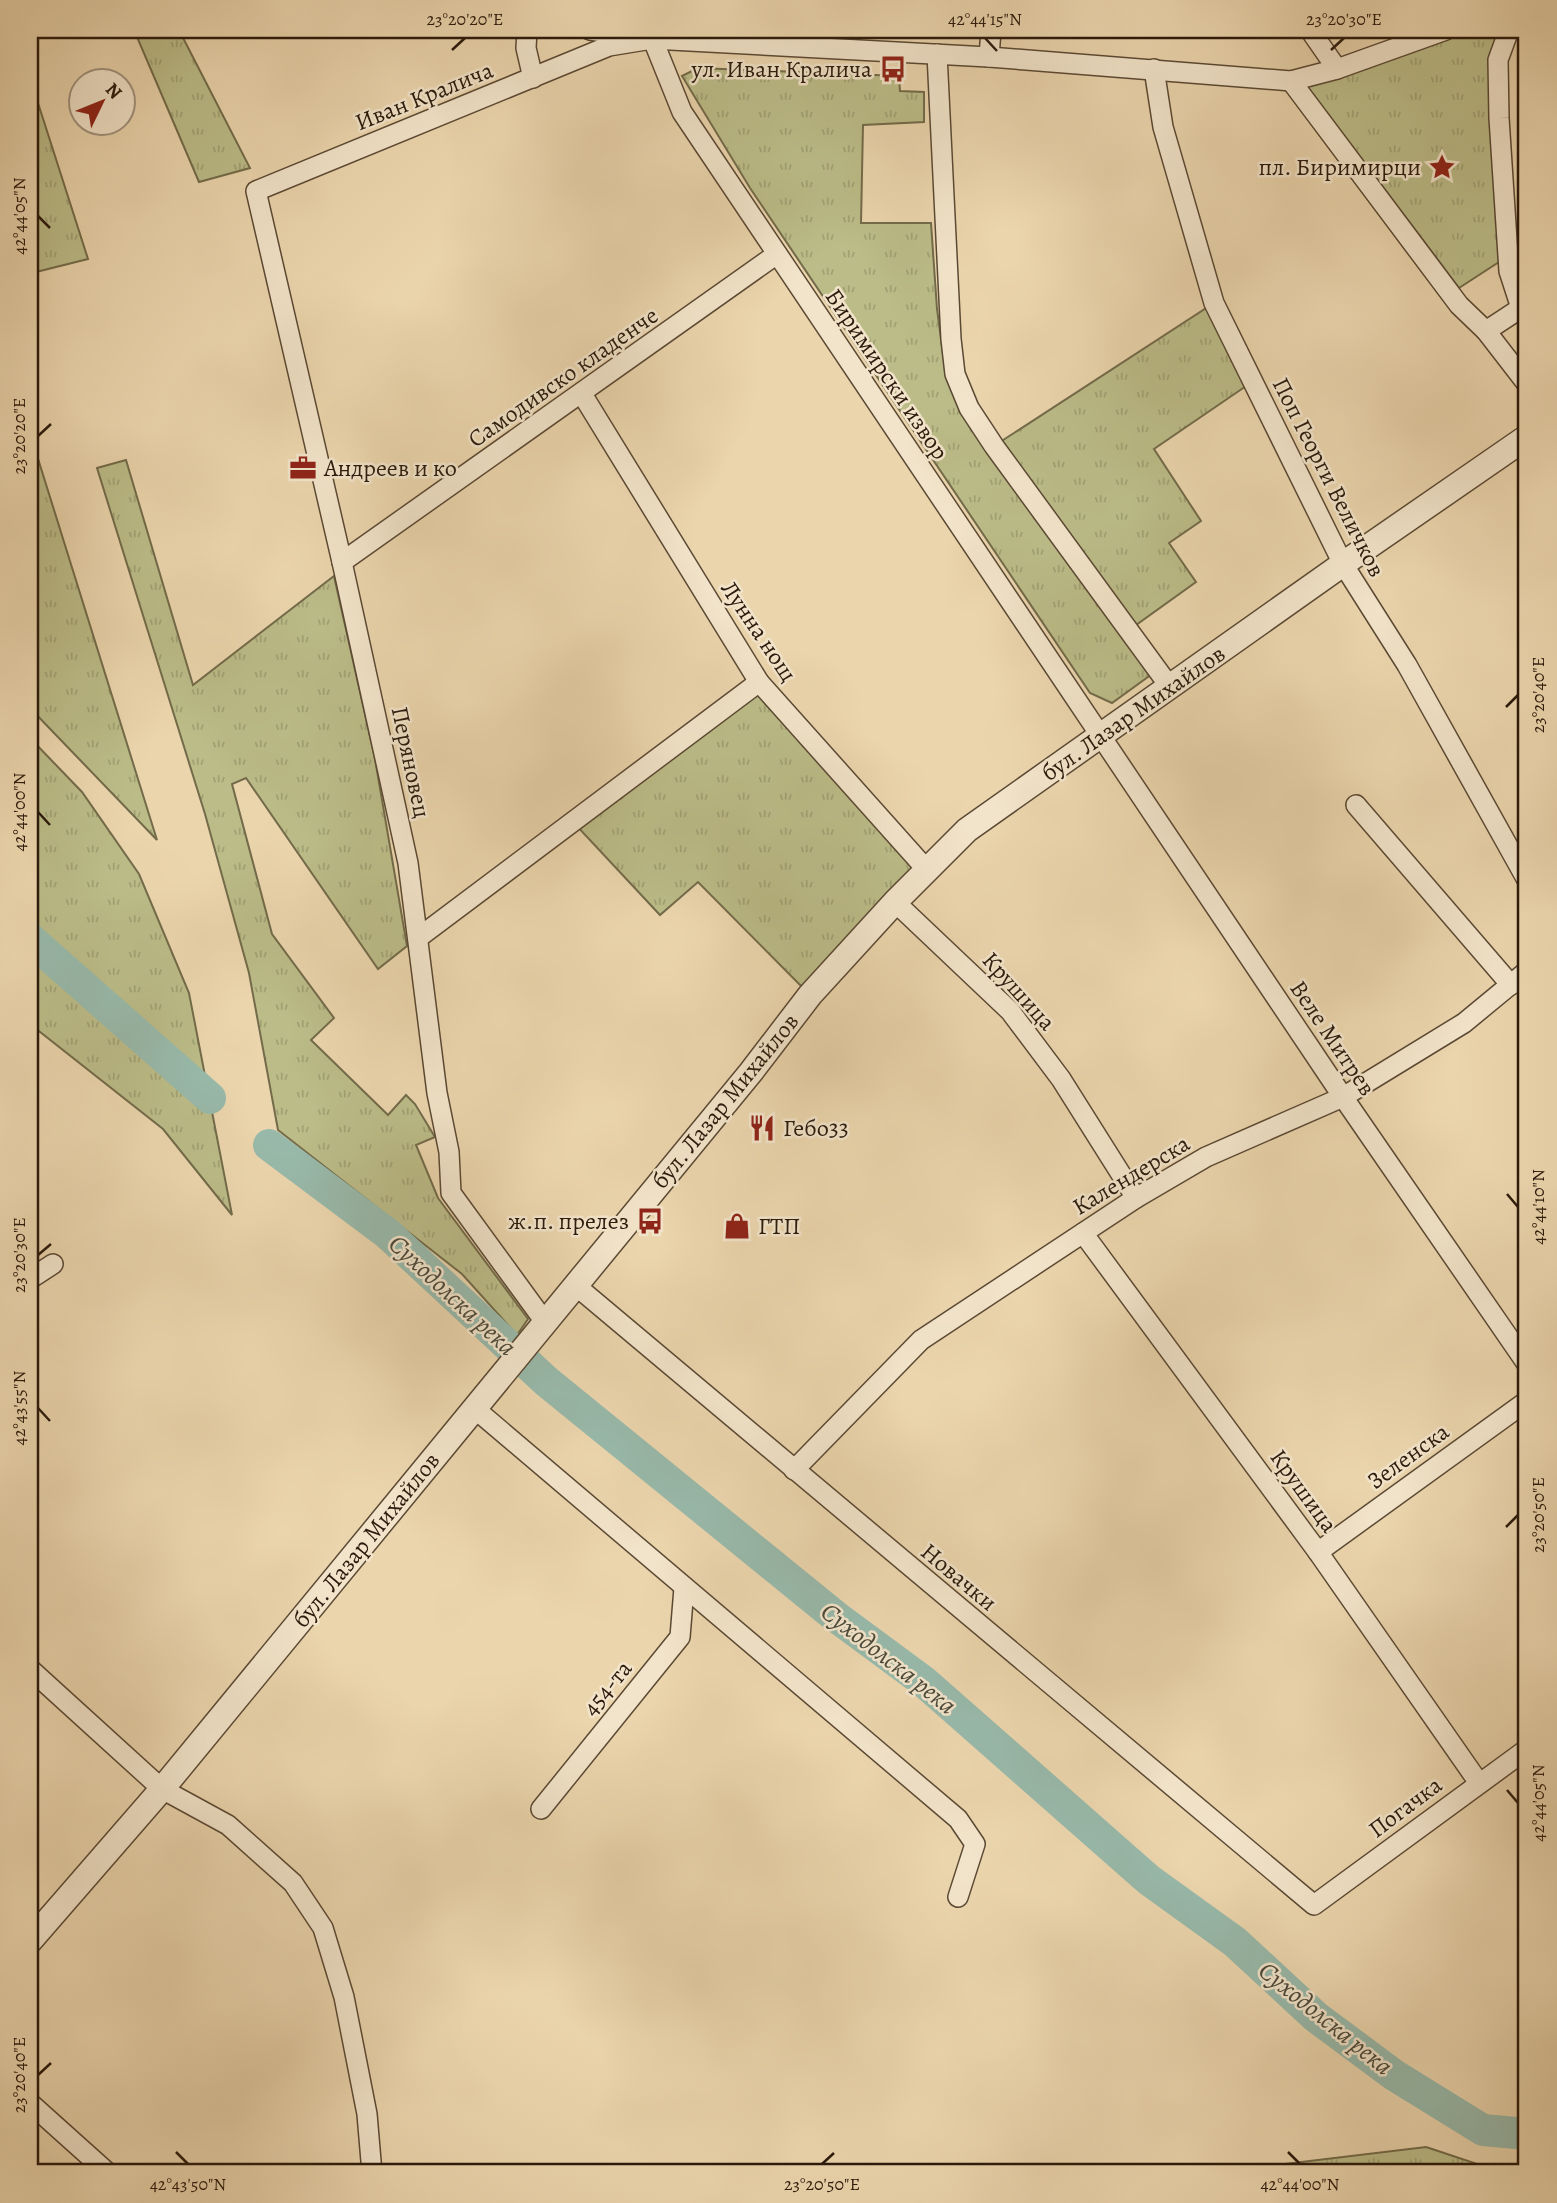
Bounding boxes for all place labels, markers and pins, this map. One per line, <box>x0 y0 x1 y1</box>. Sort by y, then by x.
place label: ул. Иван Кралича <box>691 53 872 85</box>
bus stop icon: ул. Иван Кралича <box>878 54 908 84</box>
place label: пл. Биримирци <box>1259 151 1421 183</box>
place icon: пл. Биримирци <box>1427 152 1457 182</box>
place label: Андреев и ко <box>323 452 457 484</box>
office icon: Андреев и ко <box>288 453 318 483</box>
place label: Гебо33 <box>783 1112 849 1144</box>
restaurant icon: Гебо33 <box>747 1113 777 1143</box>
place label: ж.п. прелез <box>508 1205 629 1237</box>
bus stop icon: ж.п. прелез <box>635 1206 665 1236</box>
place label: ГТП <box>758 1210 800 1242</box>
shop icon: ГТП <box>722 1211 752 1241</box>

